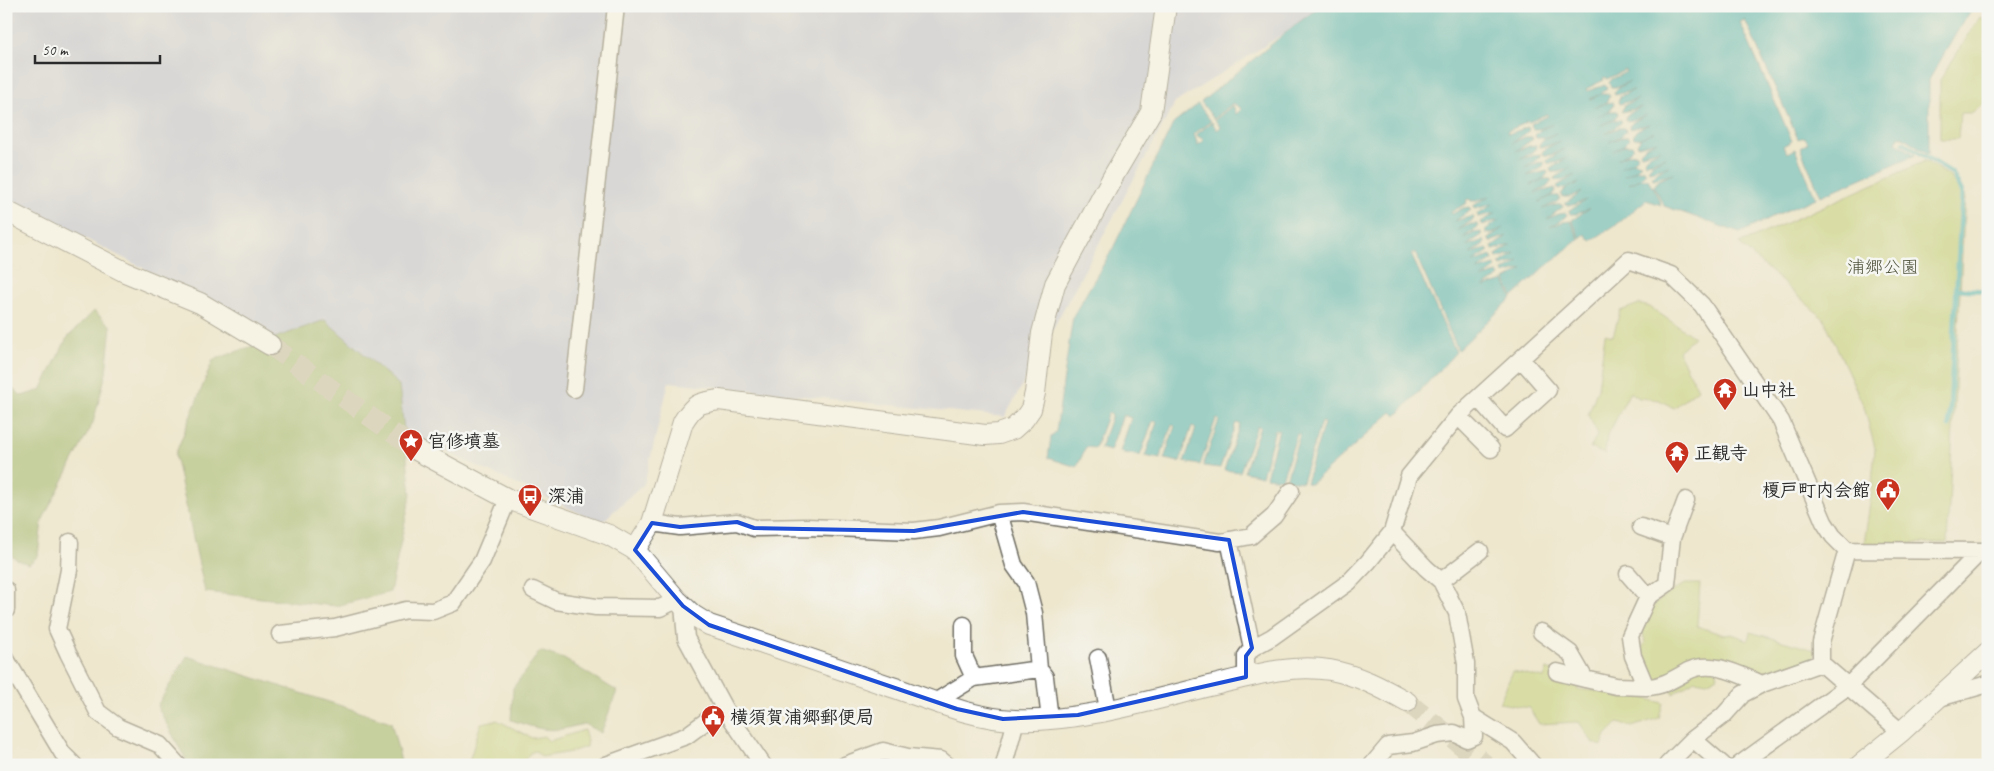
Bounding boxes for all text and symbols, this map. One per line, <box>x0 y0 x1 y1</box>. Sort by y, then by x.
scale bar <box>35 32 160 64</box>
text: 50 m <box>42 41 69 60</box>
park label: 浦郷公園 <box>1847 256 1919 278</box>
temple icon: 山中社 <box>1712 377 1738 411</box>
place label: 山中社 <box>1742 379 1796 401</box>
place icon: 官修墳墓 <box>398 428 424 462</box>
place label: 官修墳墓 <box>428 430 500 452</box>
temple icon: 正観寺 <box>1664 440 1690 474</box>
place label: 正観寺 <box>1694 442 1748 464</box>
public building icon: 榎戸町内会館 <box>1875 477 1901 511</box>
place label: 榎戸町内会館 <box>1762 479 1870 501</box>
bus stop icon: 深浦 <box>517 483 543 517</box>
place label: 深浦 <box>548 485 584 507</box>
public building icon: 横須賀浦郷郵便局 <box>700 704 726 738</box>
place label: 横須賀浦郷郵便局 <box>730 706 874 728</box>

